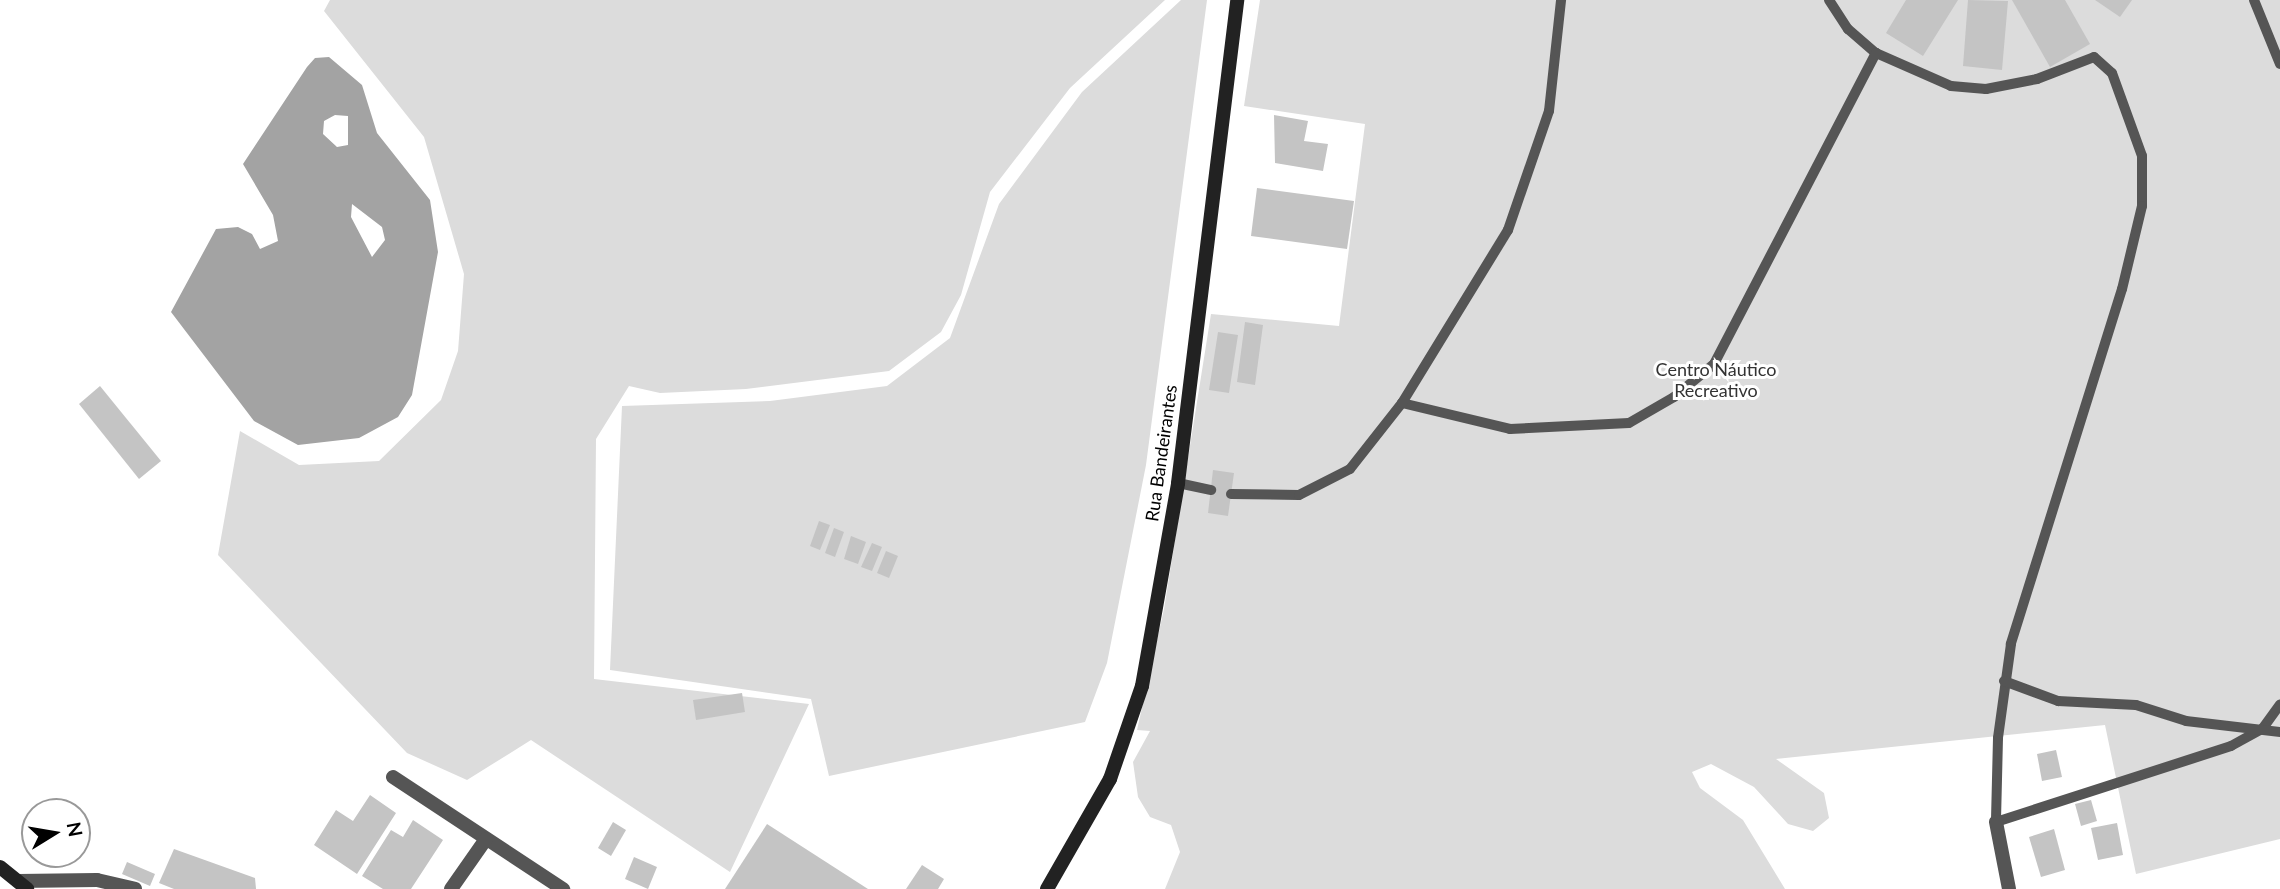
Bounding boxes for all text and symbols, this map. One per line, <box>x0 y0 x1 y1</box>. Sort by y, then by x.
park label: Centro Náutico Recreativo <box>1656 359 1776 402</box>
street label: Rua Bandeirantes <box>1141 383 1181 523</box>
north arrow <box>21 798 91 868</box>
text: N <box>62 820 88 839</box>

